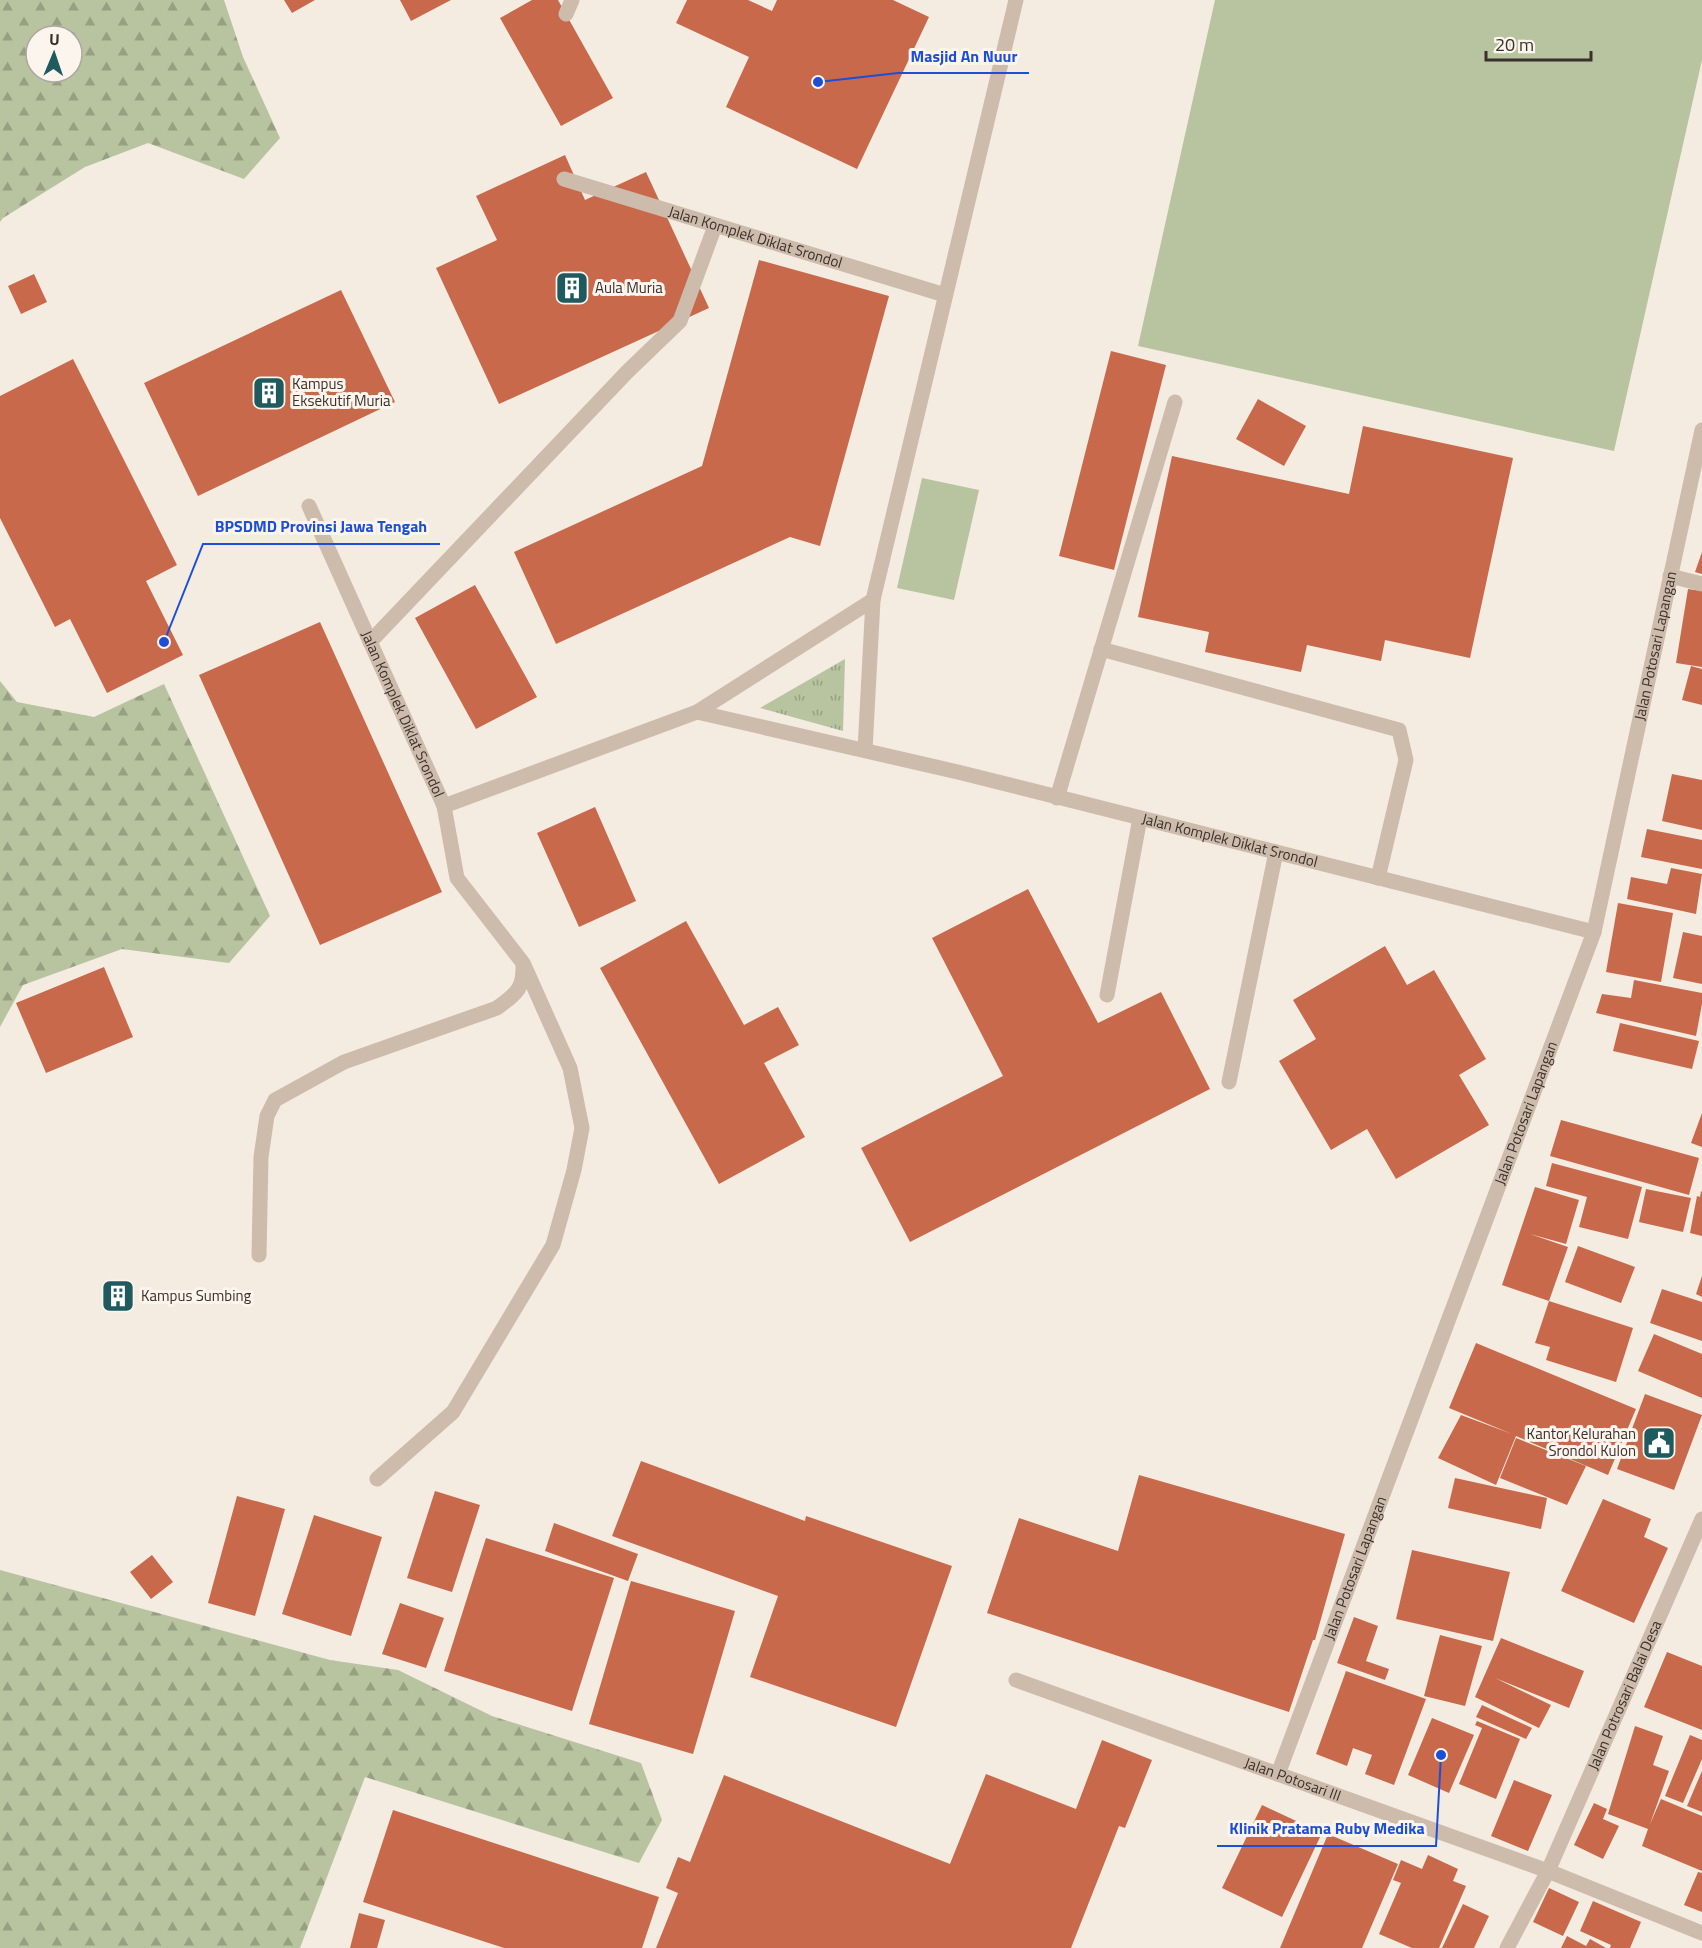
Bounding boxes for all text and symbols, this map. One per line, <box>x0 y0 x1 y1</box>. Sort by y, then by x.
north arrow <box>24 24 84 84</box>
scale bar <box>1486 24 1591 62</box>
text: U <box>49 27 60 51</box>
text: 20 m <box>1495 31 1534 58</box>
callout: Masjid An Nuur <box>898 39 1029 73</box>
text: Masjid An Nuur <box>911 44 1017 68</box>
street label: Jalan Komplek Diklat Srondol <box>666 199 845 274</box>
building icon: Aula Muria <box>554 270 590 306</box>
place label: Aula Muria <box>595 276 663 299</box>
place label: Kampus Eksekutif Muria <box>292 372 391 412</box>
building icon: Kampus Eksekutif Muria <box>251 375 287 411</box>
callout: BPSDMD Provinsi Jawa Tengah <box>203 510 440 544</box>
text: BPSDMD Provinsi Jawa Tengah <box>215 514 427 538</box>
street label: Jalan Potosari Lapangan <box>1628 569 1682 722</box>
street label: Jalan Komplek Diklat Srondol <box>355 627 451 801</box>
street label: Jalan Komplek Diklat Srondol <box>1139 807 1320 873</box>
street label: Jalan Potosari Lapangan <box>1488 1038 1563 1188</box>
building icon: Kampus Sumbing <box>100 1278 136 1314</box>
place label: Kampus Sumbing <box>141 1284 252 1307</box>
place label: Kantor Kelurahan Srondol Kulon <box>1527 1422 1636 1462</box>
public building icon: Kantor Kelurahan Srondol Kulon <box>1641 1425 1677 1461</box>
street label: Jalan Potosari Lapangan <box>1317 1493 1392 1643</box>
street label: Jalan Potrosari Balai Desa <box>1581 1616 1668 1774</box>
street label: Jalan Potosari III <box>1241 1751 1345 1807</box>
callout: Klinik Pratama Ruby Medika <box>1217 1812 1436 1846</box>
text: Klinik Pratama Ruby Medika <box>1229 1816 1425 1840</box>

